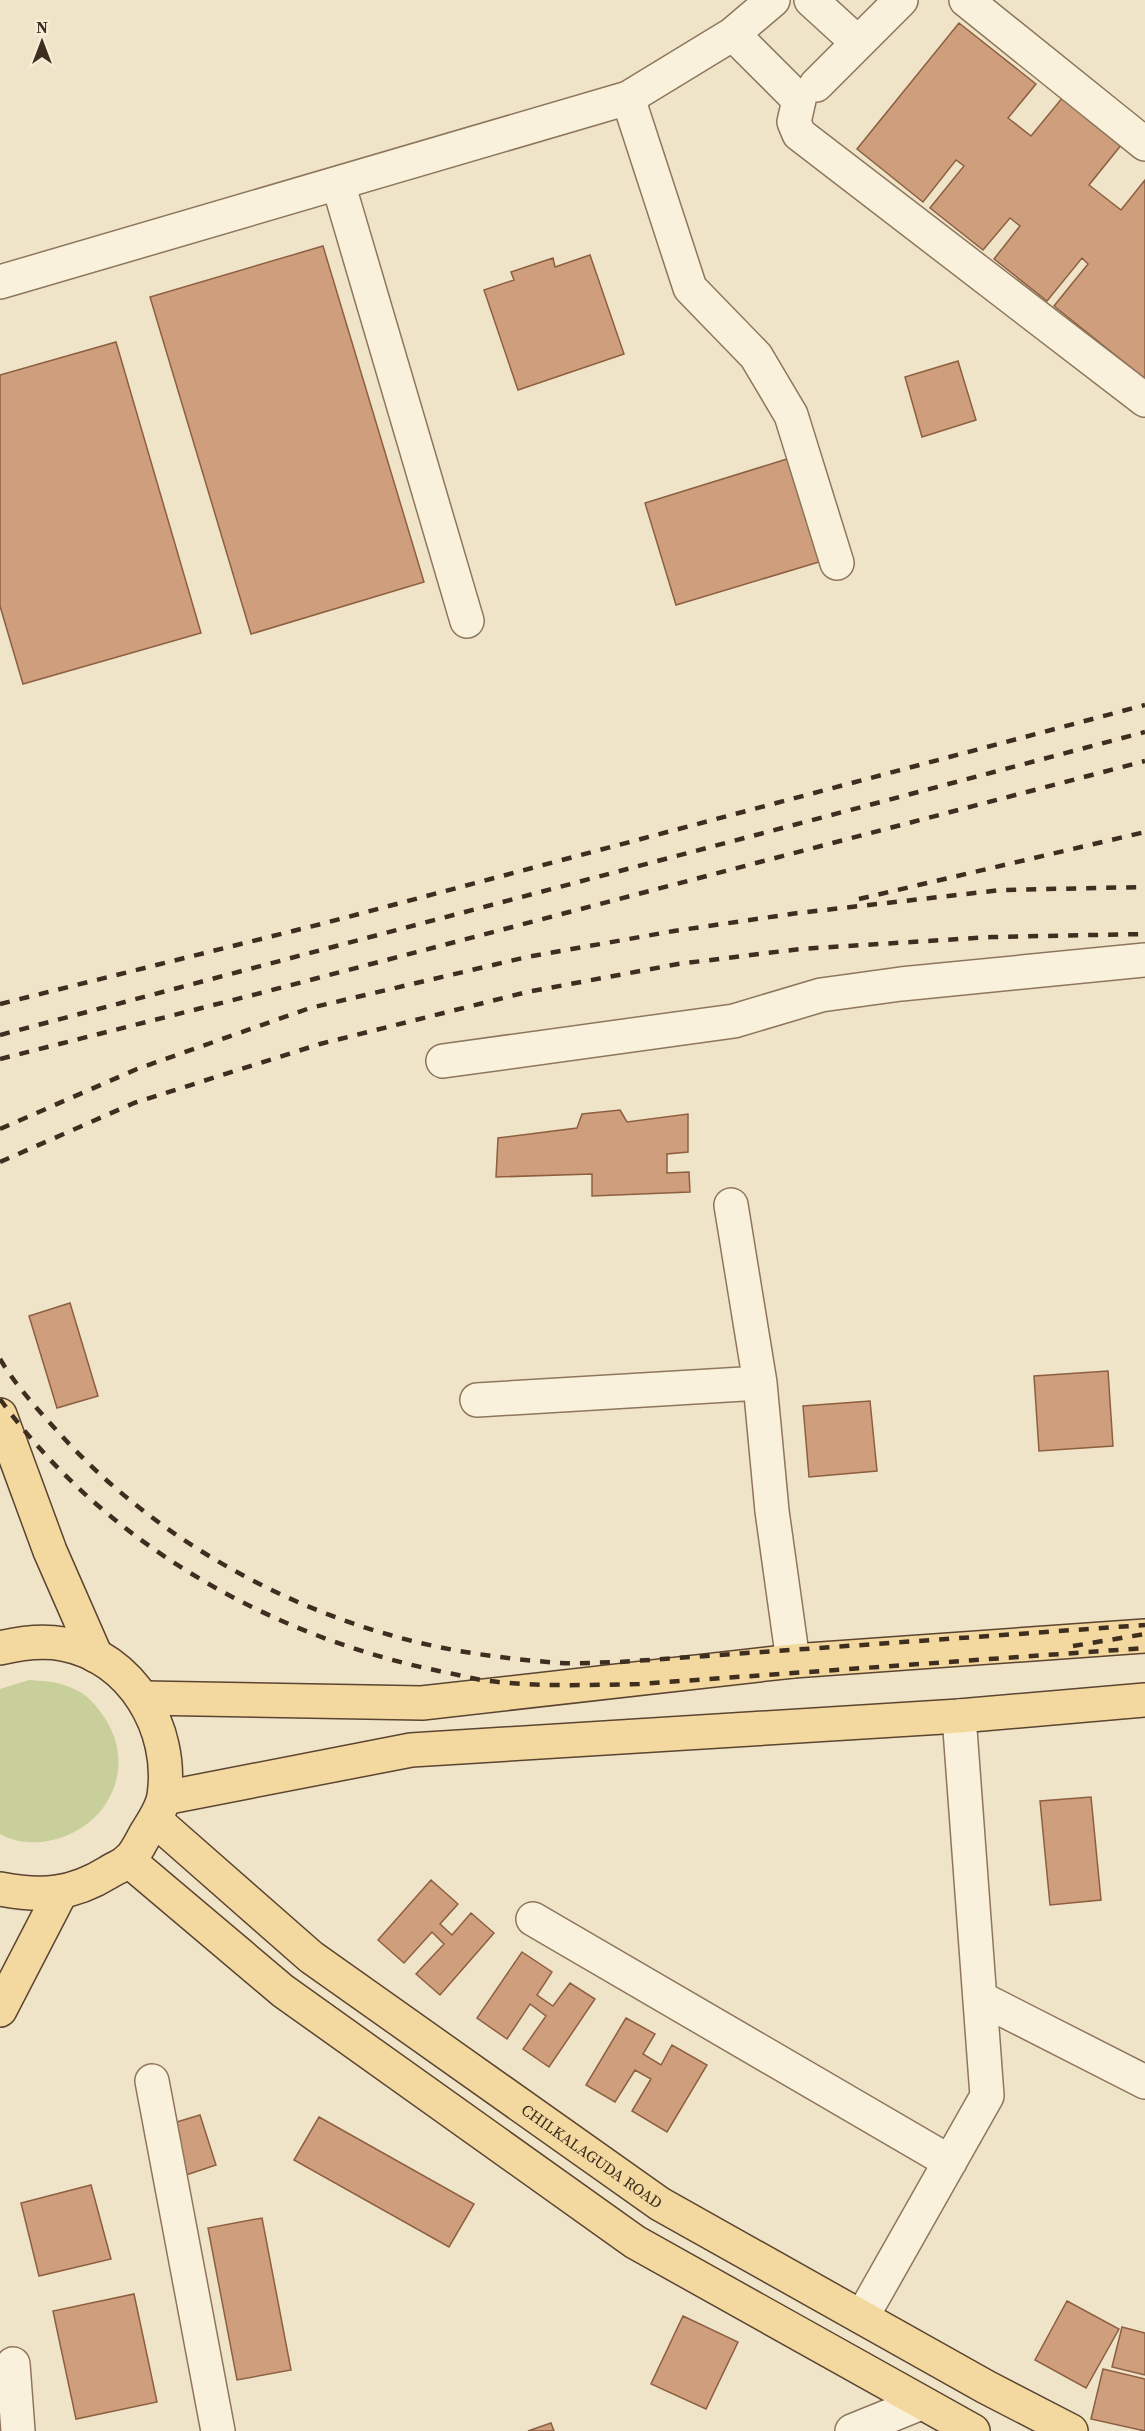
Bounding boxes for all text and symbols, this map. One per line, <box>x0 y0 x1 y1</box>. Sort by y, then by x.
north arrow <box>12 12 72 72</box>
text: N <box>36 16 48 38</box>
street label: CHILKALAGUDA ROAD <box>517 2098 667 2213</box>

